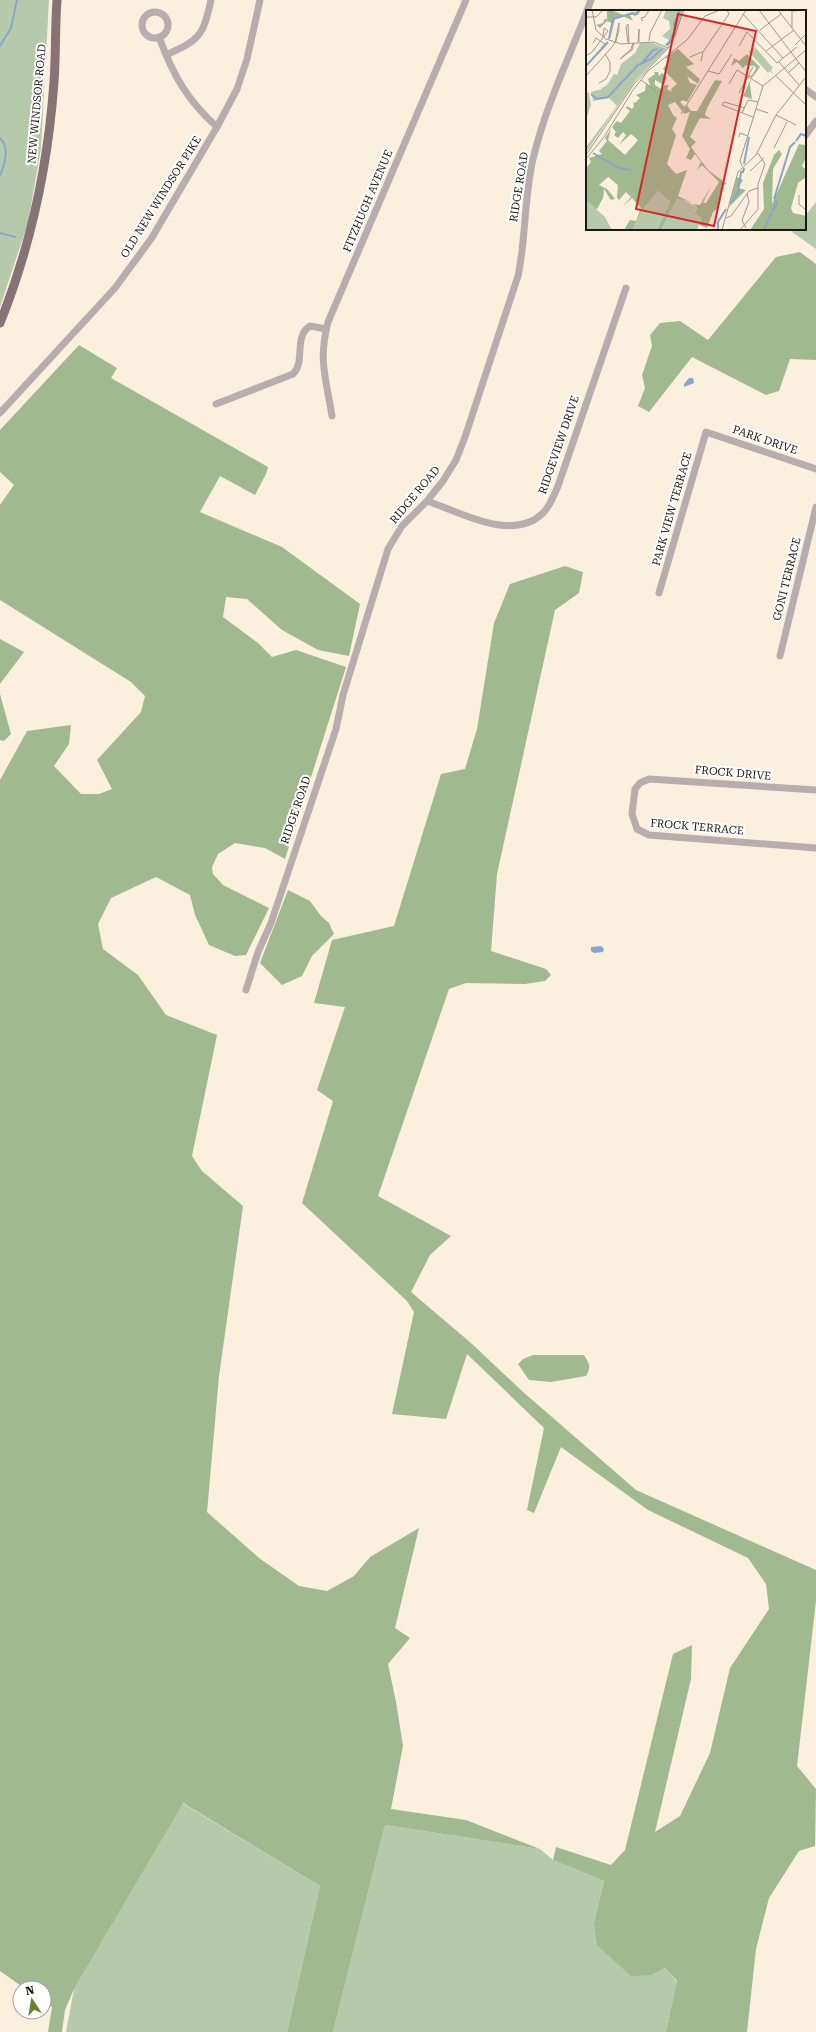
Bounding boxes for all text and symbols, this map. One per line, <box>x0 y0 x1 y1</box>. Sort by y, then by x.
inset map <box>586 10 806 230</box>
street label: NEW WINDSOR ROAD <box>25 43 49 165</box>
street label: OLD NEW WINDSOR PIKE <box>118 134 204 260</box>
street label: FITZHUGH AVENUE <box>341 148 395 254</box>
street label: RIDGE ROAD <box>507 151 531 223</box>
street label: RIDGEVIEW DRIVE <box>536 394 582 496</box>
street label: PARK DRIVE <box>731 423 799 457</box>
street label: PARK VIEW TERRACE <box>650 451 694 567</box>
street label: RIDGE ROAD <box>387 464 443 526</box>
street label: GONI TERRACE <box>770 536 804 622</box>
street label: FROCK DRIVE <box>694 763 772 783</box>
street label: RIDGE ROAD <box>278 774 314 846</box>
street label: FROCK TERRACE <box>650 816 744 838</box>
north arrow <box>12 1980 52 2020</box>
text: N <box>25 1983 36 1998</box>

